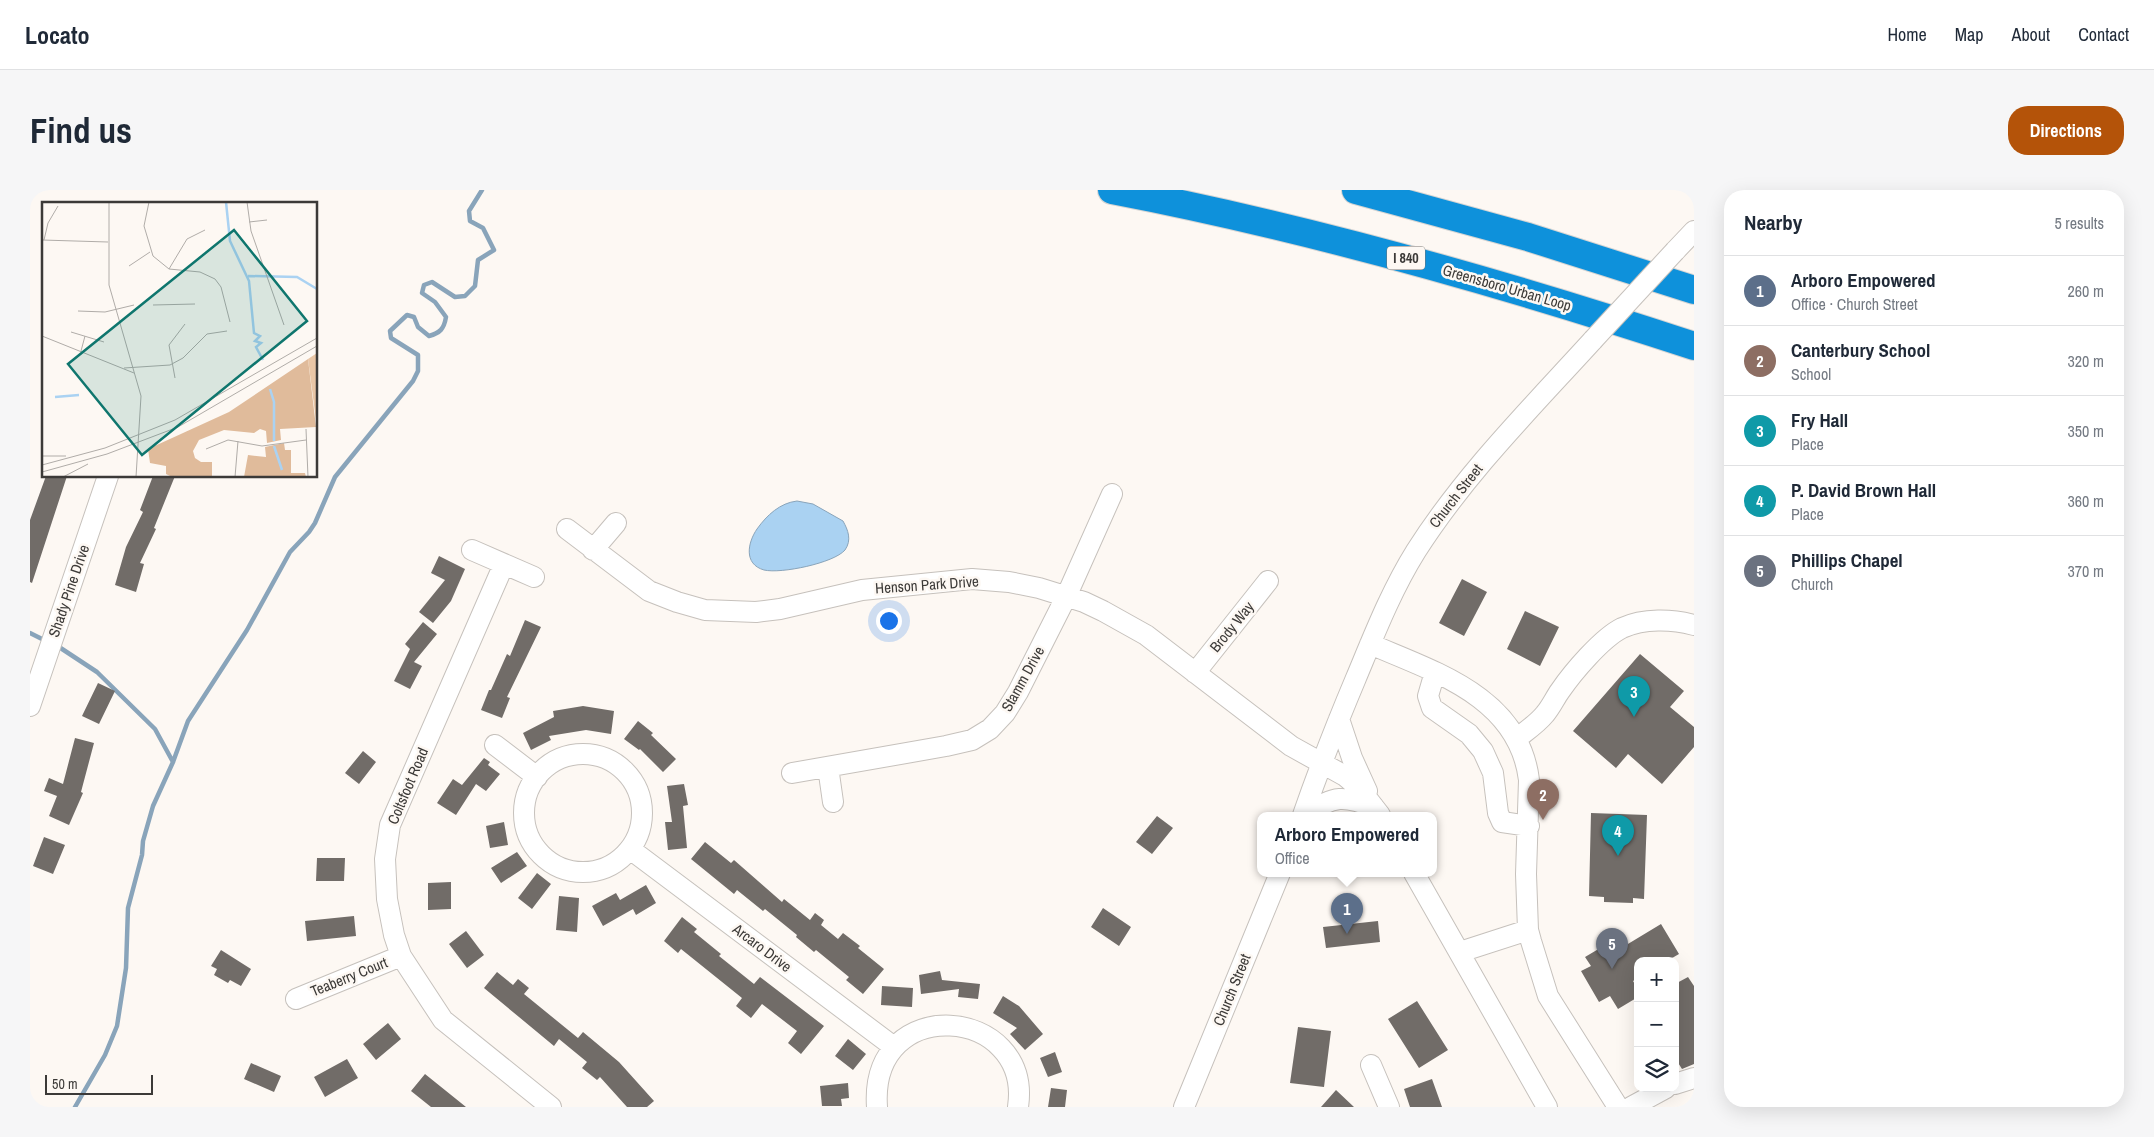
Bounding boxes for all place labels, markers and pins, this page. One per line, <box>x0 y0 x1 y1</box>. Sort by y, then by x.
pin: 3 <box>1618 676 1650 717</box>
pin: 2 <box>1527 779 1559 820</box>
pin: 4 <box>1602 815 1634 856</box>
pin: 1 <box>1331 893 1363 934</box>
pin: 5 <box>1596 928 1628 969</box>

